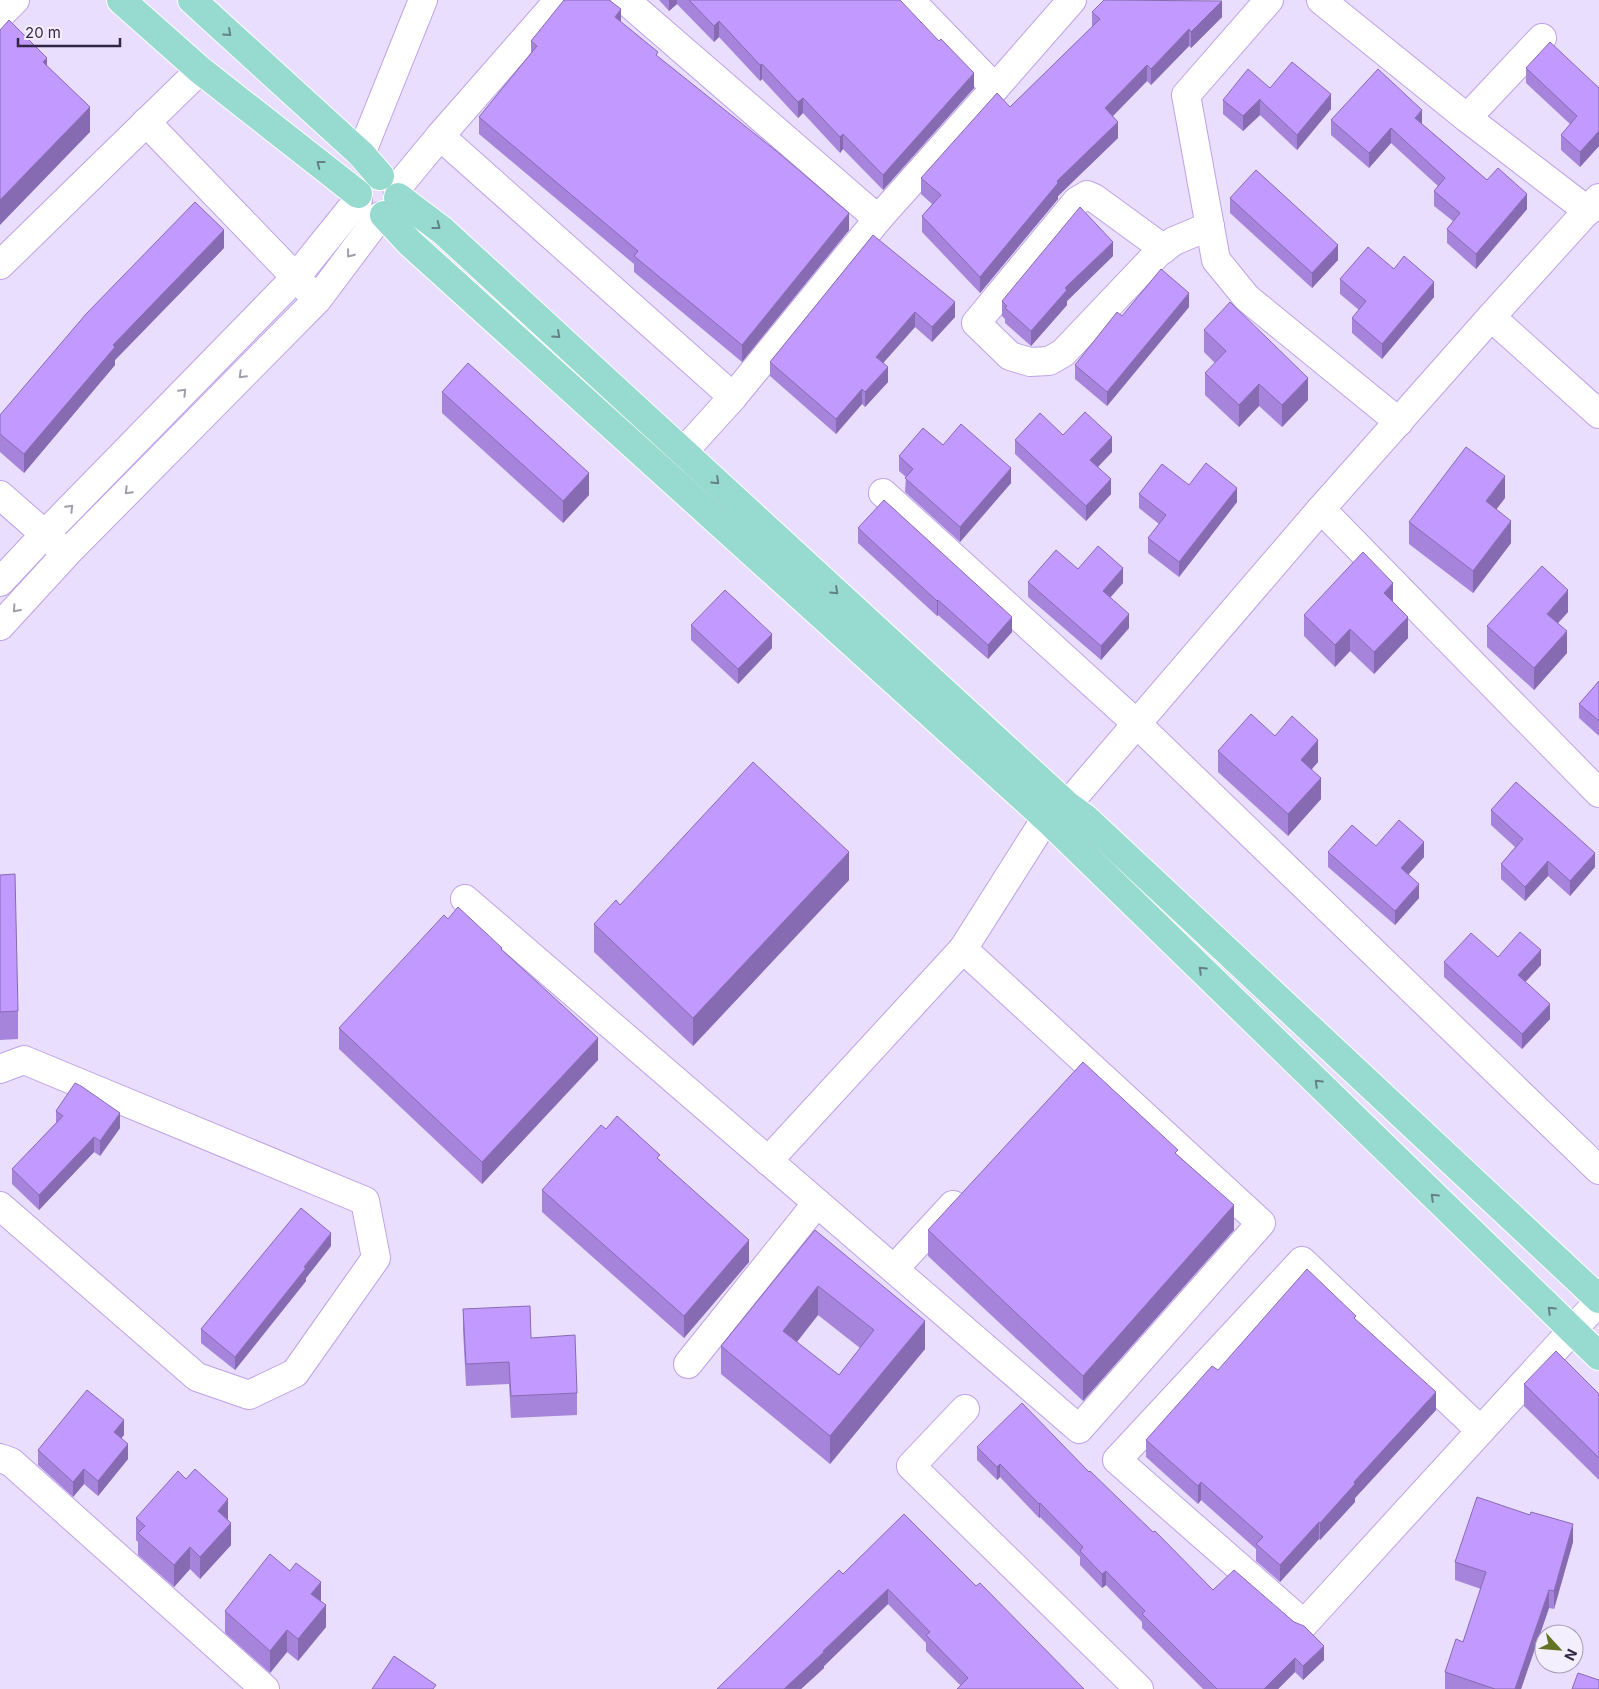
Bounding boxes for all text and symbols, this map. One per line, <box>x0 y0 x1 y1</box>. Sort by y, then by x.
scale bar <box>18 15 120 47</box>
text: 20 m <box>25 23 61 42</box>
one-way arrow <box>222 27 231 36</box>
one-way arrow <box>317 161 326 169</box>
one-way arrow <box>431 220 441 229</box>
one-way arrow <box>347 248 356 258</box>
one-way arrow <box>552 329 561 338</box>
one-way arrow <box>239 370 248 379</box>
one-way arrow <box>178 389 187 398</box>
one-way arrow <box>710 475 719 484</box>
one-way arrow <box>125 485 134 494</box>
one-way arrow <box>64 505 73 514</box>
one-way arrow <box>830 585 839 594</box>
one-way arrow <box>13 603 22 612</box>
one-way arrow <box>1199 967 1208 976</box>
one-way arrow <box>1315 1080 1324 1089</box>
one-way arrow <box>1431 1194 1440 1203</box>
one-way arrow <box>1547 1307 1556 1316</box>
north arrow <box>1534 1624 1584 1674</box>
text: N <box>1561 1646 1581 1663</box>

